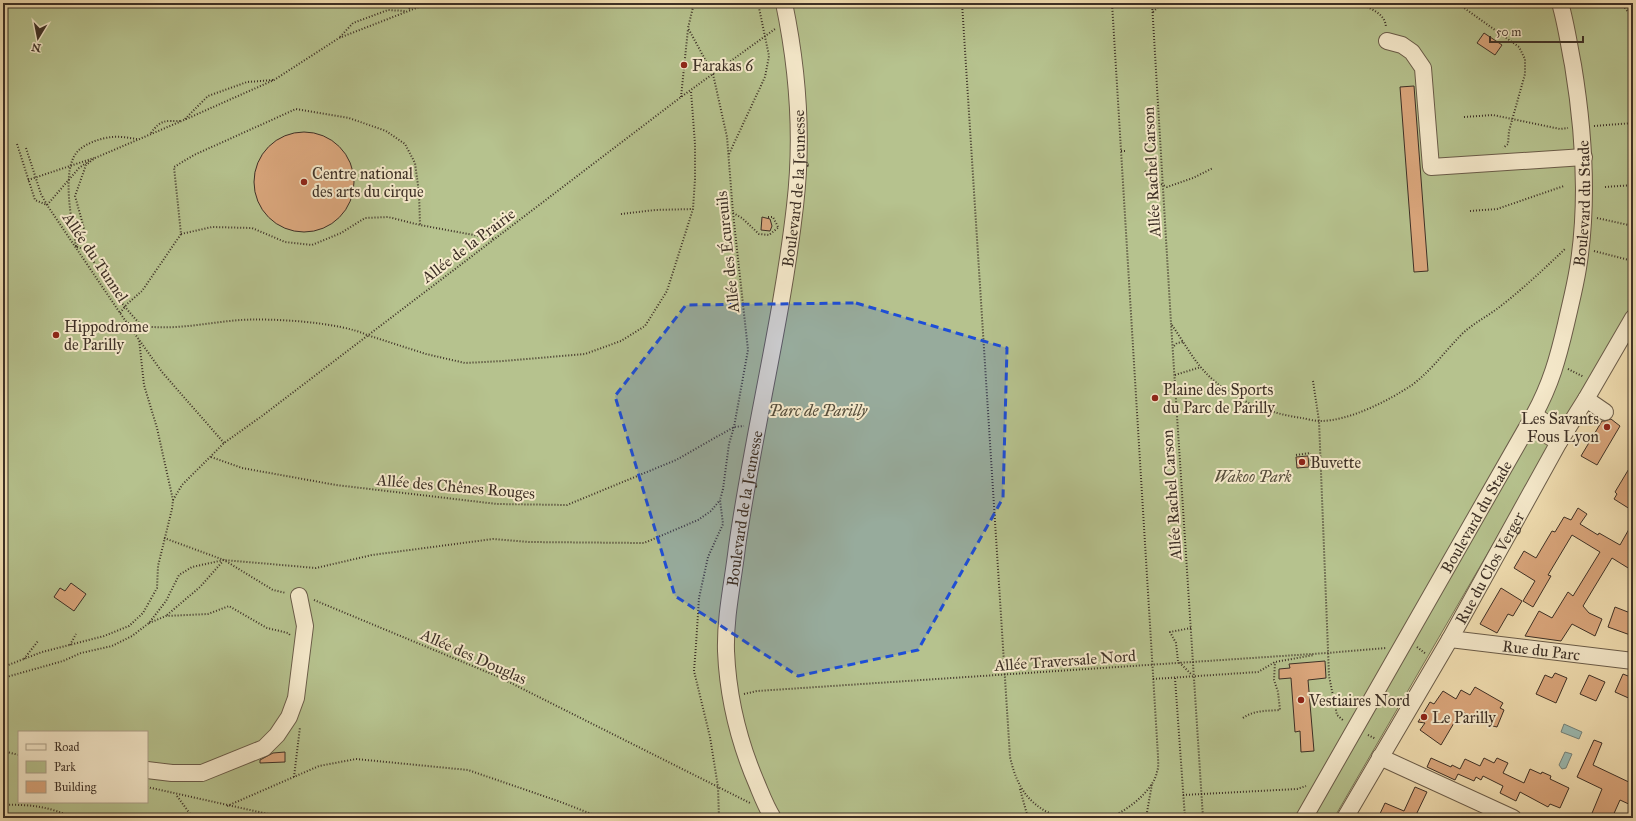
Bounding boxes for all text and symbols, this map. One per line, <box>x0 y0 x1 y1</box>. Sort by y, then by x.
north arrow <box>18 18 58 58</box>
scale bar <box>1490 18 1583 44</box>
text: 50 m <box>1496 25 1521 39</box>
text: N <box>30 40 42 55</box>
place label: Farakas 6 <box>692 56 754 75</box>
marker: Farakas 6 <box>679 60 689 70</box>
street label: Allée Rachel Carson <box>1139 106 1164 239</box>
street label: Boulevard de la Jeunesse <box>778 109 810 269</box>
street label: Boulevard du Stade <box>1569 139 1594 268</box>
place label: Centre national des arts du cirque <box>312 164 424 202</box>
marker: Centre national des arts du cirque <box>299 177 309 187</box>
street label: Allée des Écureuils <box>710 190 743 315</box>
street label: Allée de la Prairie <box>417 204 519 287</box>
street label: Allée du Tunnel <box>58 208 133 306</box>
place label: Hippodrome de Parilly <box>64 317 149 354</box>
marker: Hippodrome de Parilly <box>51 330 61 340</box>
place label: Plaine des Sports du Parc de Parilly <box>1163 380 1275 417</box>
marker: Plaine des Sports du Parc de Parilly <box>1150 393 1160 403</box>
park label: Parc de Parilly <box>769 401 868 420</box>
place label: Les Savants Fous Lyon <box>1521 409 1599 446</box>
marker: Les Savants Fous Lyon <box>1602 422 1612 432</box>
street label: Boulevard de la Jeunesse <box>723 428 767 588</box>
street label: Allée Rachel Carson <box>1157 429 1186 562</box>
place label: Buvette <box>1310 453 1362 472</box>
marker: Buvette <box>1297 457 1307 467</box>
street label: Boulevard du Stade <box>1437 457 1516 576</box>
park label: Wakoo Park <box>1214 467 1292 486</box>
street label: Allée des Chênes Rouges <box>375 470 536 504</box>
street label: Rue du Clos Verger <box>1451 509 1529 627</box>
street label: Allée des Douglas <box>417 624 530 689</box>
street label: Rue du Parc <box>1501 636 1581 665</box>
street label: Allée Traversale Nord <box>993 646 1136 675</box>
place label: Vestiaires Nord <box>1308 691 1410 710</box>
marker: Vestiaires Nord <box>1296 695 1306 705</box>
place label: Le Parilly <box>1432 708 1496 727</box>
marker: Le Parilly <box>1419 712 1429 722</box>
legend <box>18 731 148 803</box>
text: Road <box>54 740 80 754</box>
text: Park <box>54 760 76 774</box>
text: Building <box>54 780 97 795</box>

